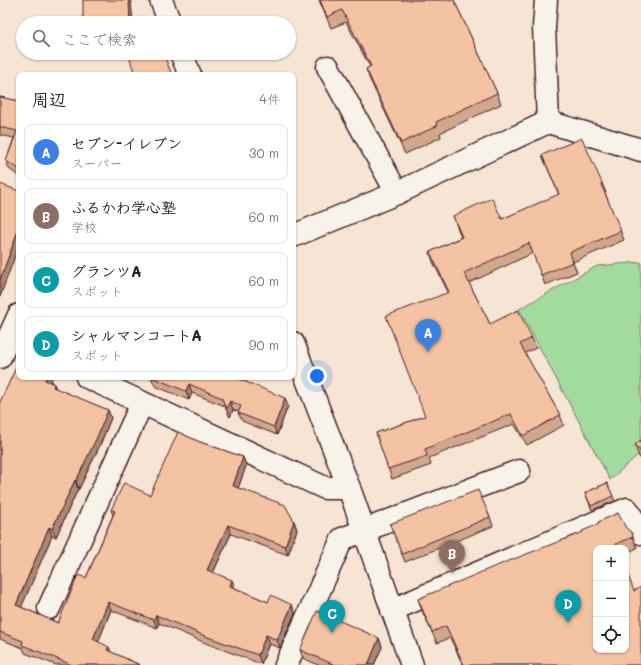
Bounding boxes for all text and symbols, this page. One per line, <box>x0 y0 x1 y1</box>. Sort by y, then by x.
search box <box>16 16 296 60</box>
icon: search <box>30 27 52 49</box>
text: ここで検索 <box>62 29 137 49</box>
text: 周辺 <box>32 88 66 110</box>
text: 4件 <box>259 90 280 107</box>
text: セブン-イレブン <box>71 133 182 153</box>
text: A <box>41 144 51 161</box>
text: 30 m <box>249 144 279 161</box>
text: スーパー <box>71 154 122 171</box>
text: ふるかわ学心塾 <box>71 197 176 217</box>
text: B <box>42 208 50 225</box>
text: 60 m <box>249 208 279 225</box>
text: 学校 <box>71 218 97 235</box>
text: グランツA <box>71 261 141 281</box>
text: C <box>41 272 51 289</box>
text: 60 m <box>249 272 279 289</box>
text: スポット <box>71 282 123 299</box>
pin: A <box>415 319 441 352</box>
text: シャルマンコートA <box>71 325 202 345</box>
text: D <box>41 336 51 353</box>
text: 90 m <box>249 336 279 353</box>
text: スポット <box>71 346 123 363</box>
your location <box>307 366 327 386</box>
pin: B <box>439 540 465 573</box>
map controls <box>593 545 629 653</box>
button: + <box>593 545 629 581</box>
button: − <box>593 581 629 617</box>
pin: D <box>555 590 581 623</box>
pin: C <box>319 600 345 633</box>
button: locate <box>593 617 629 653</box>

